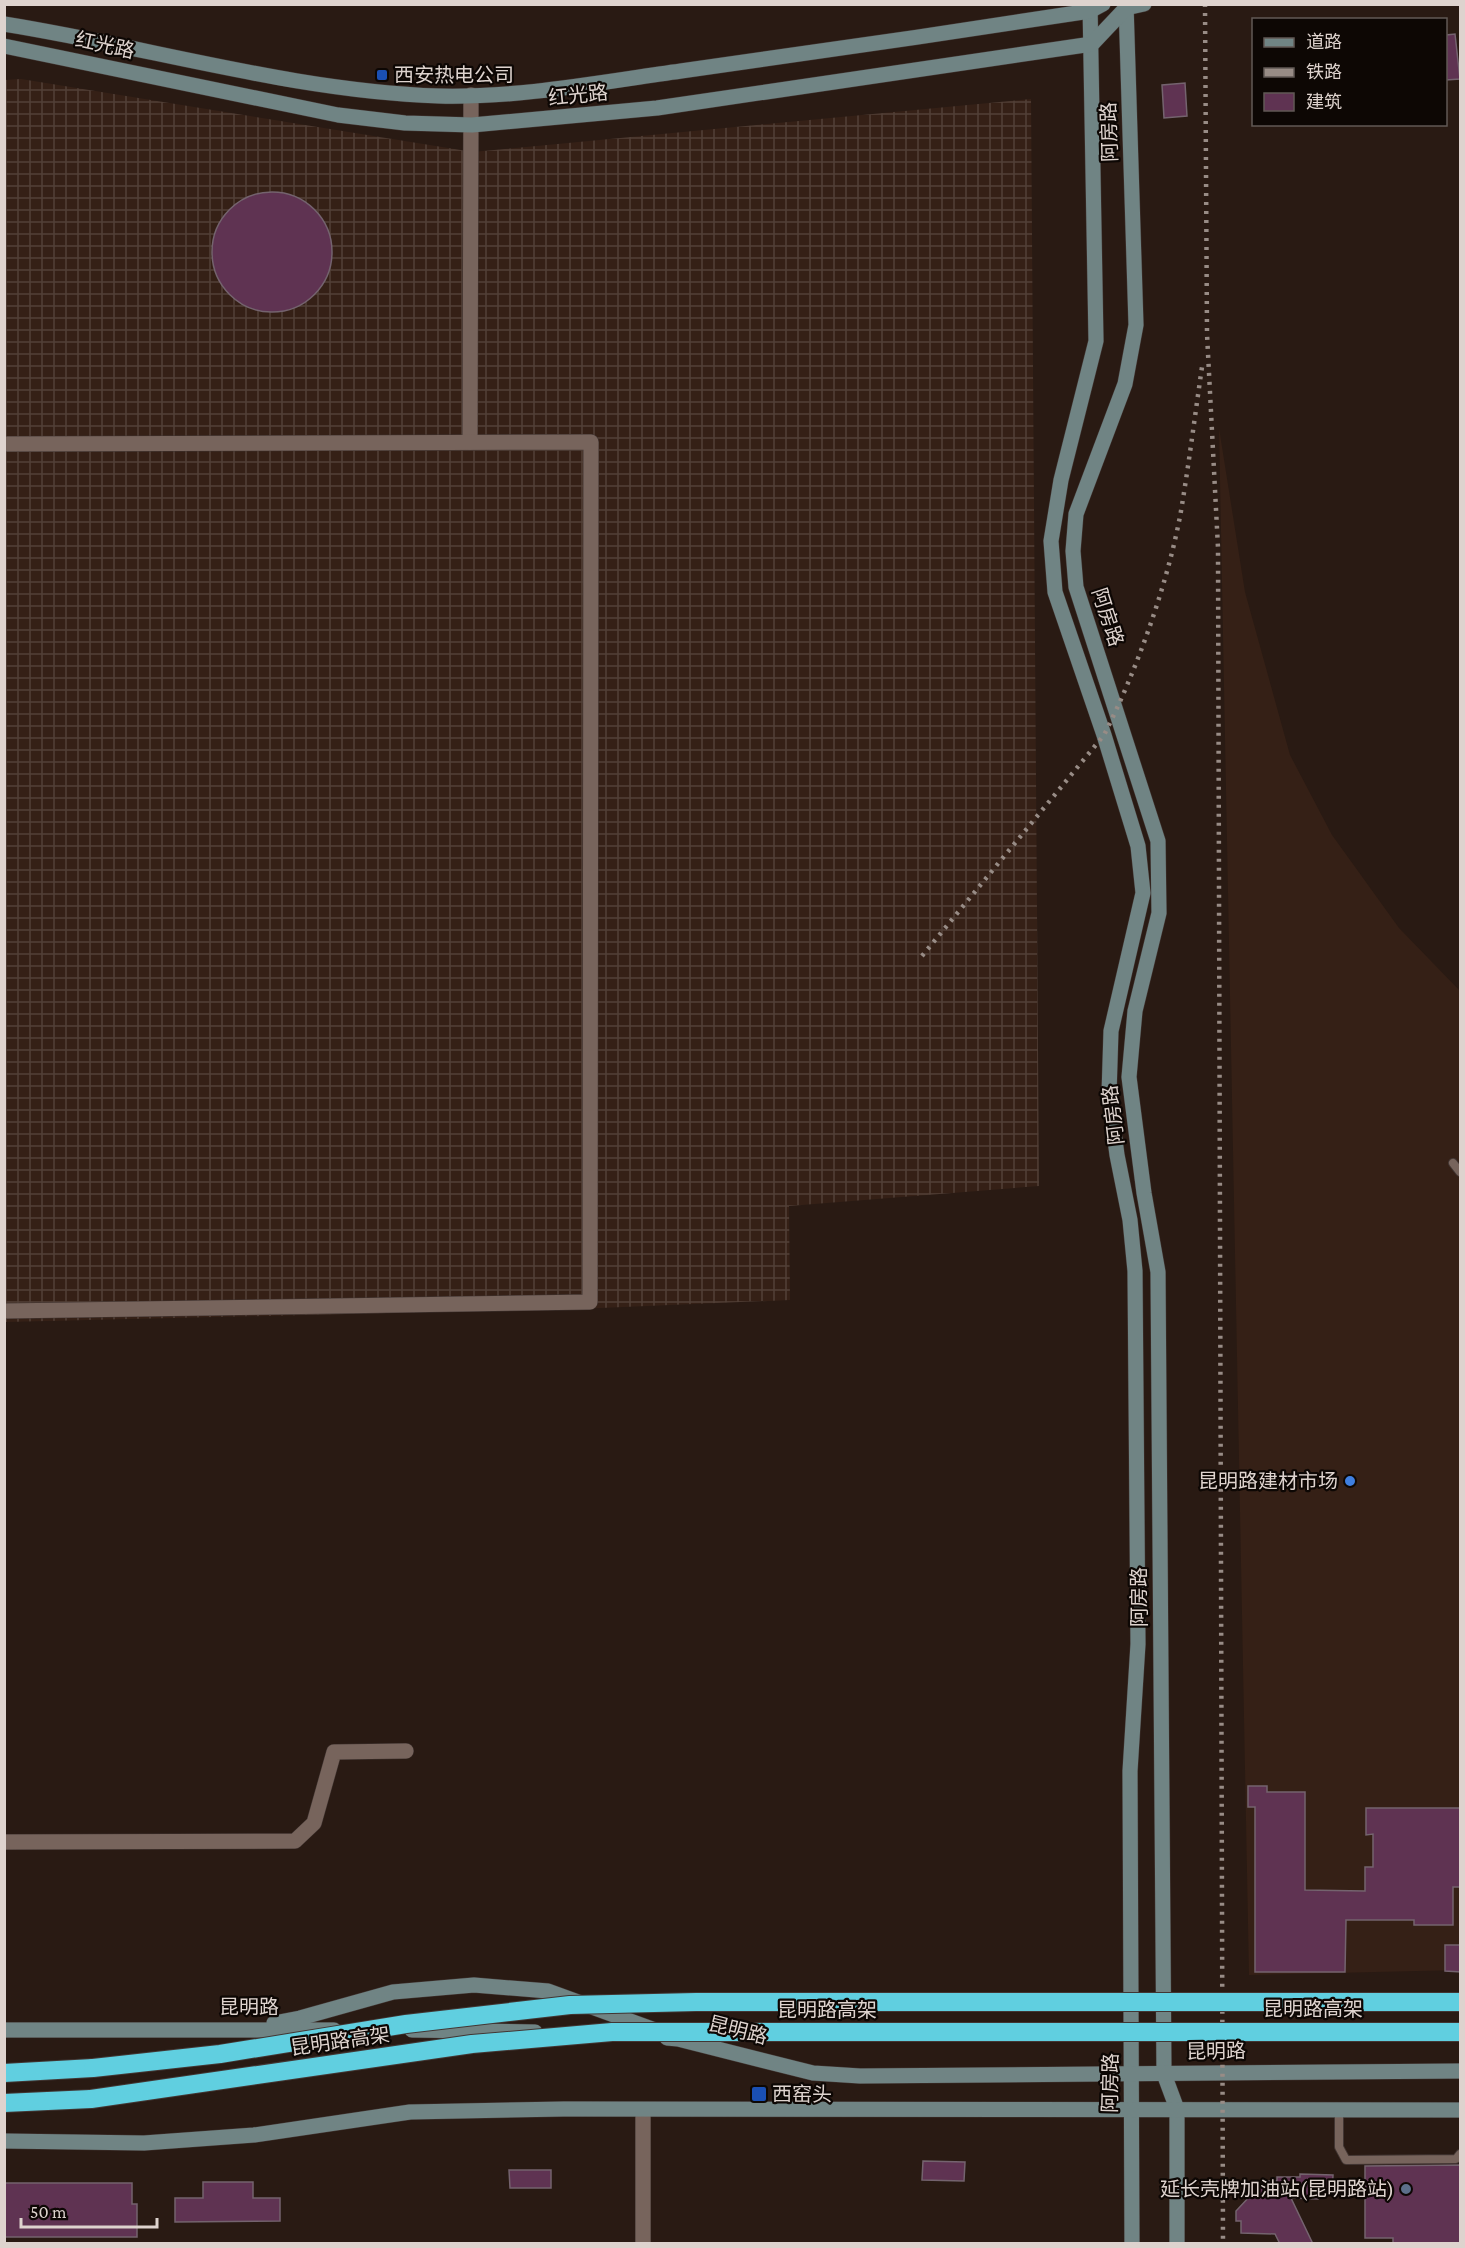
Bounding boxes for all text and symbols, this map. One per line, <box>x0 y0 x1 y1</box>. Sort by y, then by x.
legend <box>1252 18 1447 126</box>
street label: 红光路 <box>73 28 137 62</box>
text: 道路 <box>1306 32 1342 52</box>
text: 铁路 <box>1306 62 1342 82</box>
place label: 西安热电公司 <box>394 64 514 86</box>
marker: 西安热电公司 <box>375 68 389 82</box>
street label: 红光路 <box>547 81 609 109</box>
text: 建筑 <box>1306 92 1342 112</box>
street label: 阿房路 <box>1097 102 1121 162</box>
street label: 阿房路 <box>1088 585 1128 649</box>
street label: 阿房路 <box>1098 1084 1128 1146</box>
place label: 昆明路建材市场 <box>1198 1470 1338 1492</box>
marker: 昆明路建材市场 <box>1343 1474 1357 1488</box>
street label: 阿房路 <box>1128 1567 1150 1627</box>
street label: 昆明路 <box>219 1996 279 2018</box>
street label: 昆明路高架 <box>1263 1998 1363 2020</box>
street label: 昆明路高架 <box>777 1999 877 2021</box>
street label: 昆明路 <box>706 2012 770 2048</box>
street label: 昆明路高架 <box>289 2023 391 2059</box>
street label: 昆明路 <box>1186 2039 1246 2063</box>
street label: 阿房路 <box>1098 2053 1122 2113</box>
place label: 西窑头 <box>772 2083 832 2105</box>
marker: 西窑头 <box>750 2085 768 2103</box>
place label: 延长壳牌加油站(昆明路站) <box>1160 2178 1394 2201</box>
marker: 延长壳牌加油站(昆明路站) <box>1399 2182 1413 2196</box>
scale bar <box>21 2191 158 2229</box>
text: 50 m <box>30 2202 67 2222</box>

